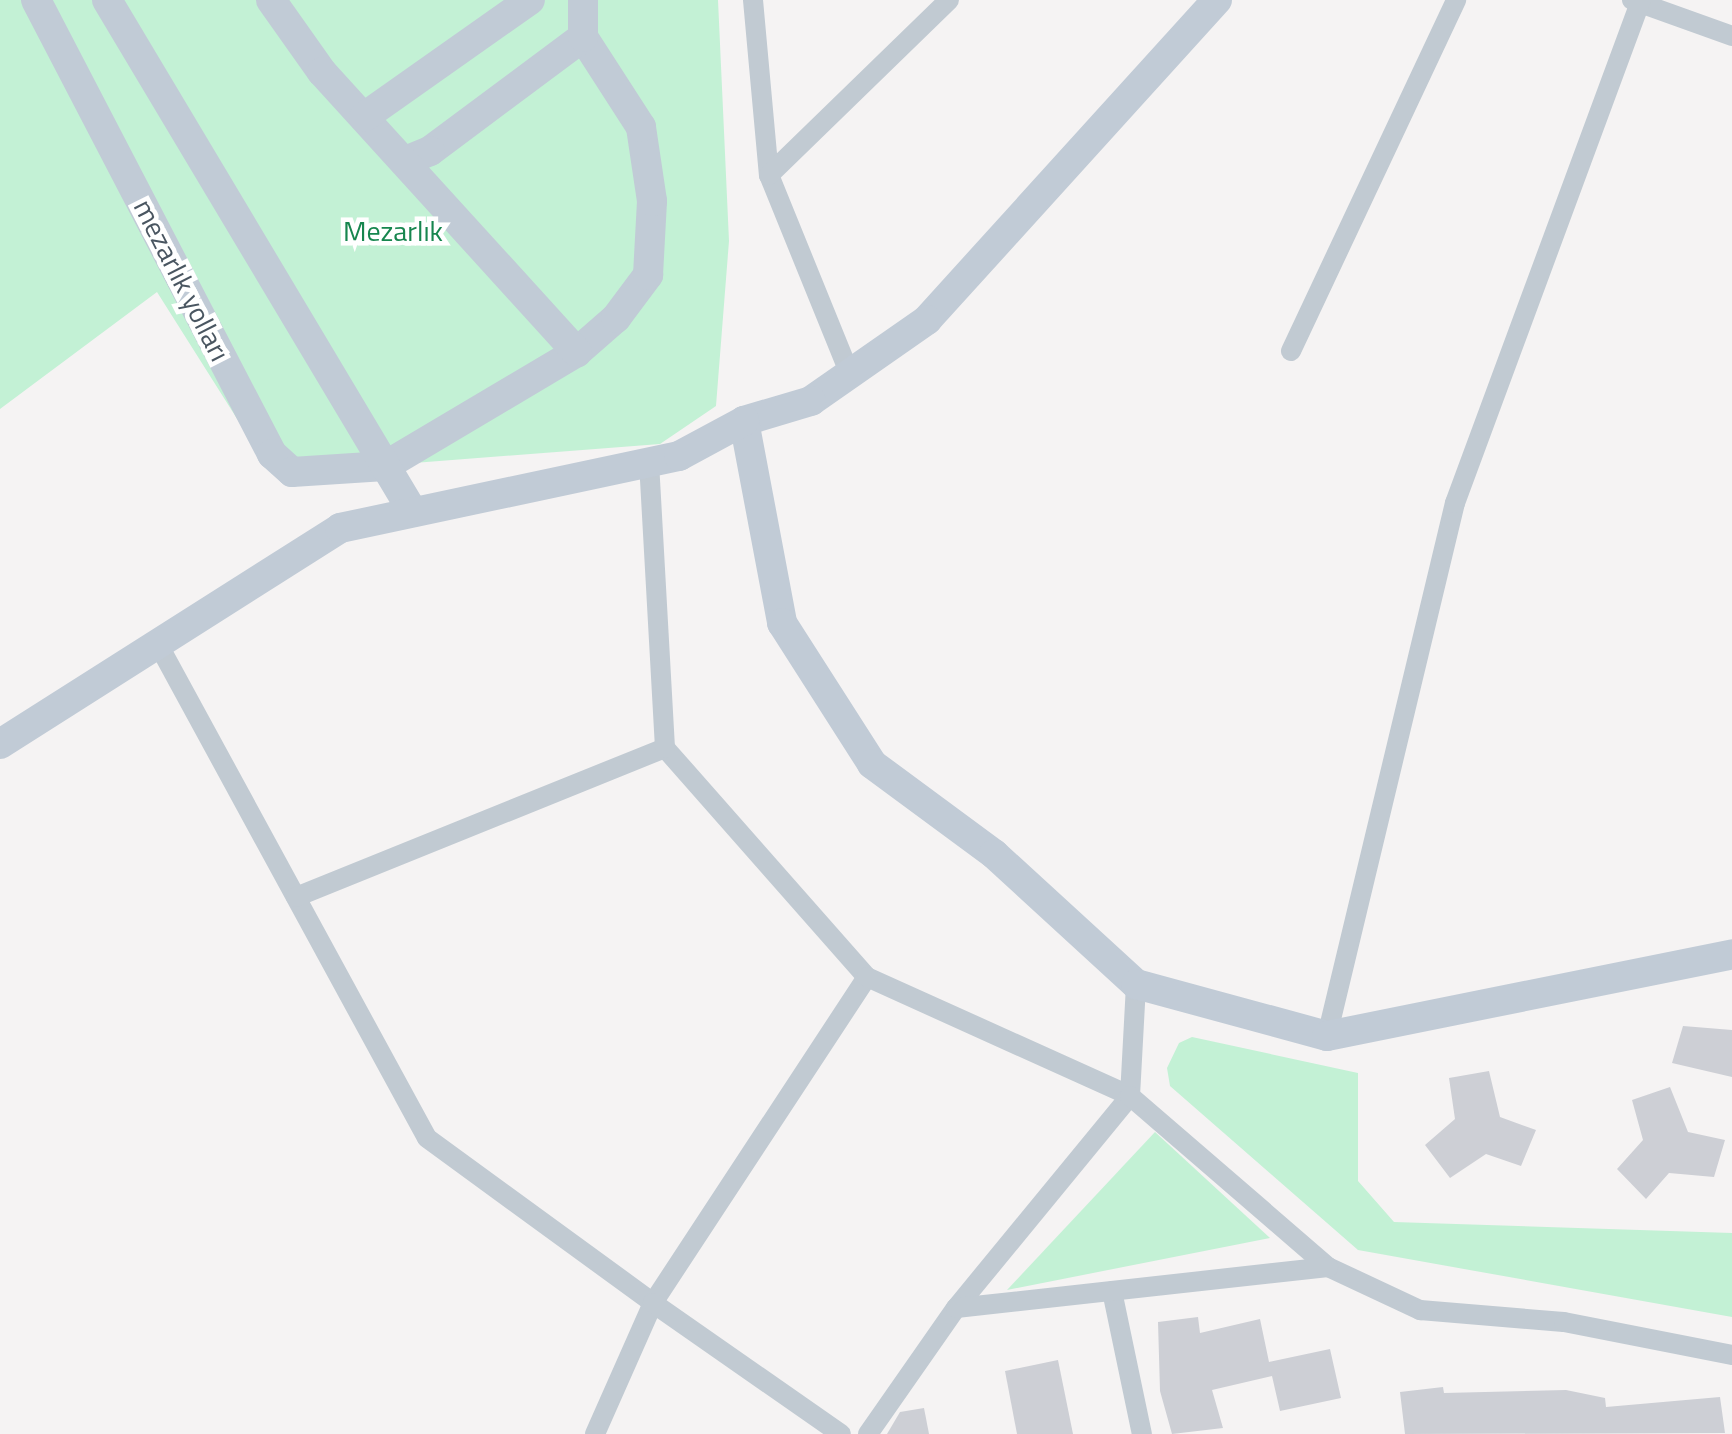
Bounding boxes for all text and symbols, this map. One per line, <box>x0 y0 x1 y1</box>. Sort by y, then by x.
street label: mezarlık yolları <box>127 194 237 366</box>
park label: Mezarlık <box>343 214 443 248</box>

